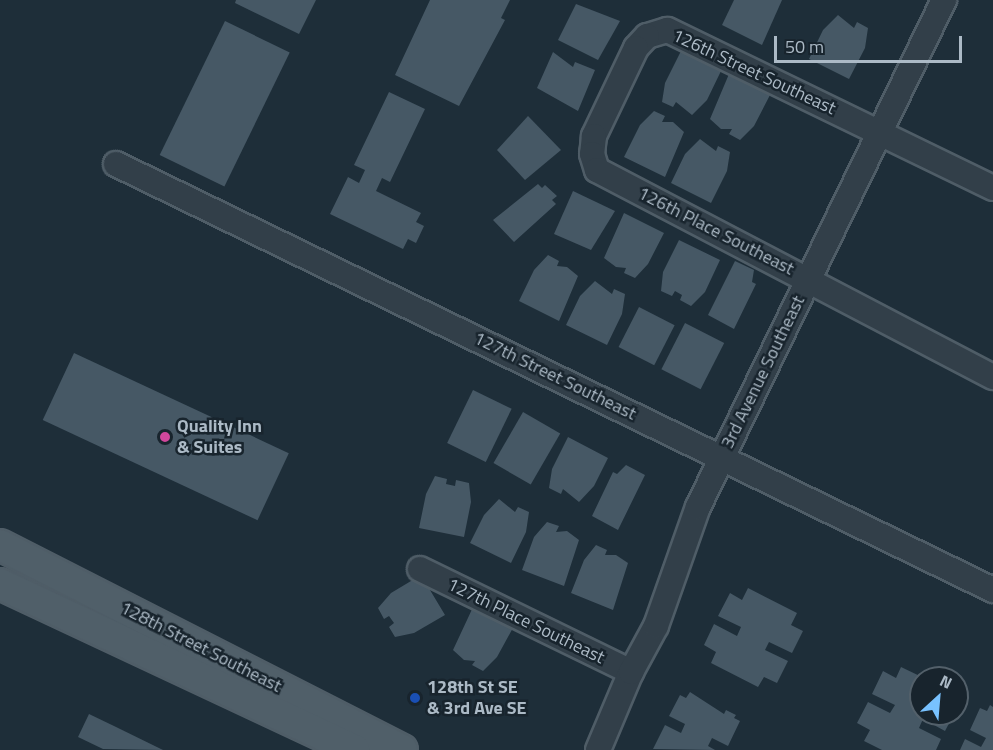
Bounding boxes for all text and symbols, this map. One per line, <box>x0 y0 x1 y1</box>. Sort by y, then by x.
scale bar <box>777 24 964 62</box>
street label: 126th Street Southeast <box>669 25 839 119</box>
text: 50 m <box>785 33 824 60</box>
street label: 126th Place Southeast <box>634 182 798 280</box>
street label: 3rd Avenue Southeast <box>717 292 809 452</box>
street label: 127th Street Southeast <box>470 327 640 425</box>
place label: Quality Inn & Suites <box>177 416 262 458</box>
marker: Quality Inn & Suites <box>158 430 172 444</box>
street label: 127th Place Southeast <box>444 574 608 668</box>
street label: 128th Street Southeast <box>117 597 285 697</box>
north arrow <box>909 666 969 726</box>
text: N <box>936 668 956 695</box>
place label: 128th St SE & 3rd Ave SE <box>427 677 527 720</box>
marker: 128th St SE & 3rd Ave SE <box>408 691 422 705</box>

